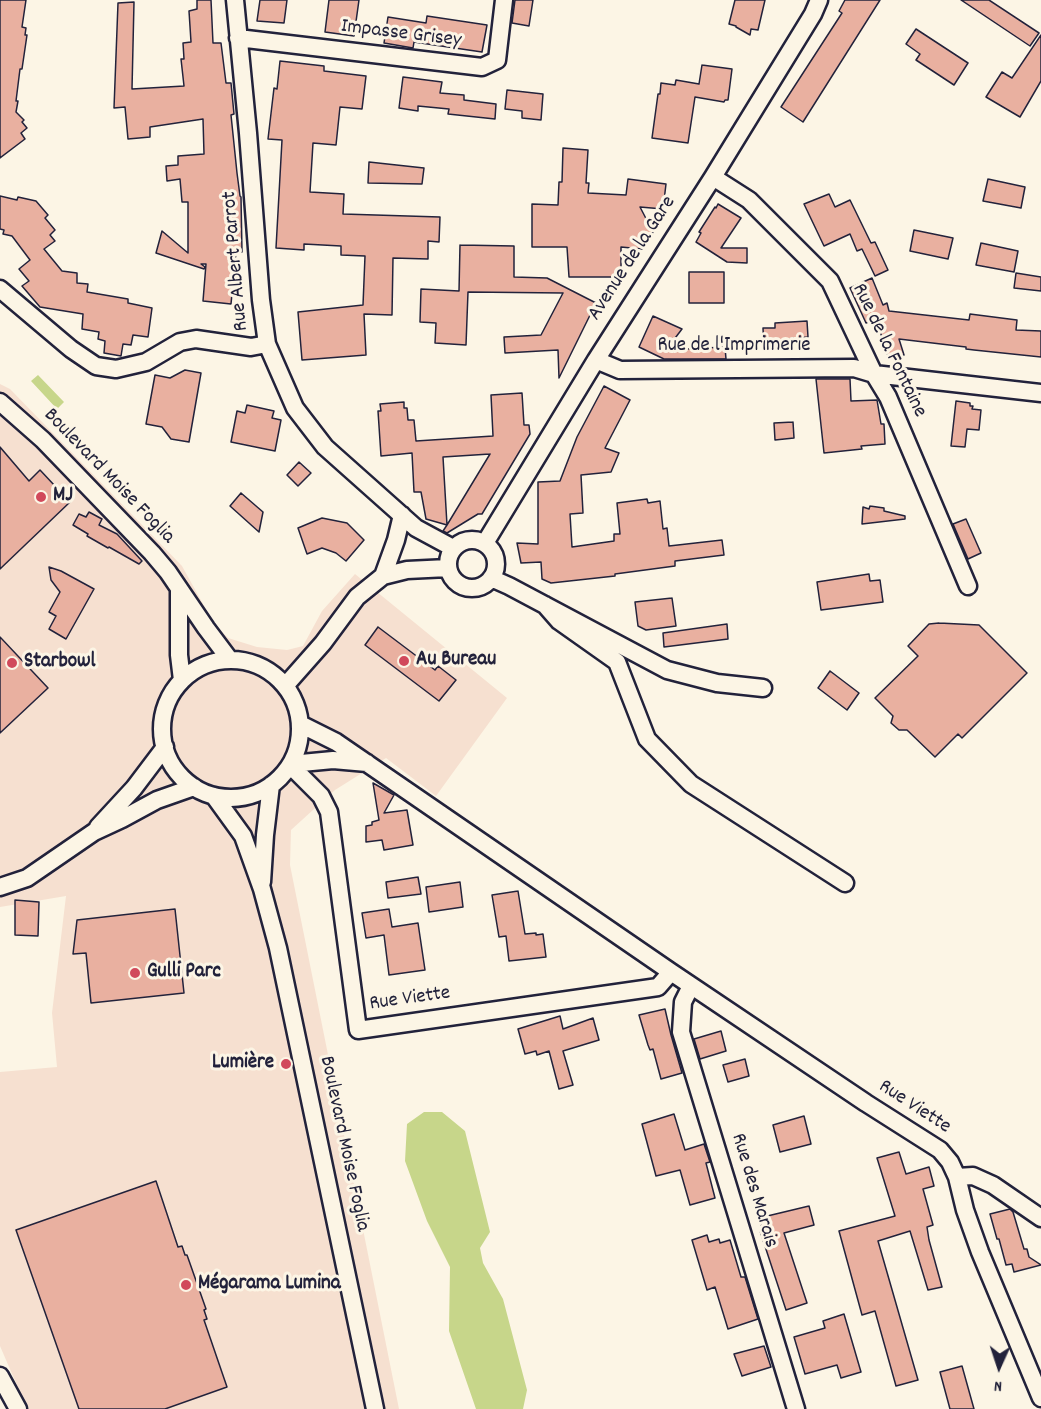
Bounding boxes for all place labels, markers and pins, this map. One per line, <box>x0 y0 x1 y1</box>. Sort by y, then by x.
place label: MJ <box>53 484 73 510</box>
marker: MJ <box>34 490 48 504</box>
place label: Au Bureau <box>416 648 496 674</box>
place label: Starbowl <box>24 650 96 676</box>
marker: Au Bureau <box>397 654 411 668</box>
marker: Starbowl <box>5 656 19 670</box>
place label: Gulli Parc <box>147 960 221 986</box>
marker: Gulli Parc <box>128 966 142 980</box>
place label: Lumière <box>212 1051 274 1077</box>
marker: Lumière <box>279 1057 293 1071</box>
place label: Mégarama Lumina <box>198 1272 341 1298</box>
marker: Mégarama Lumina <box>179 1278 193 1292</box>

